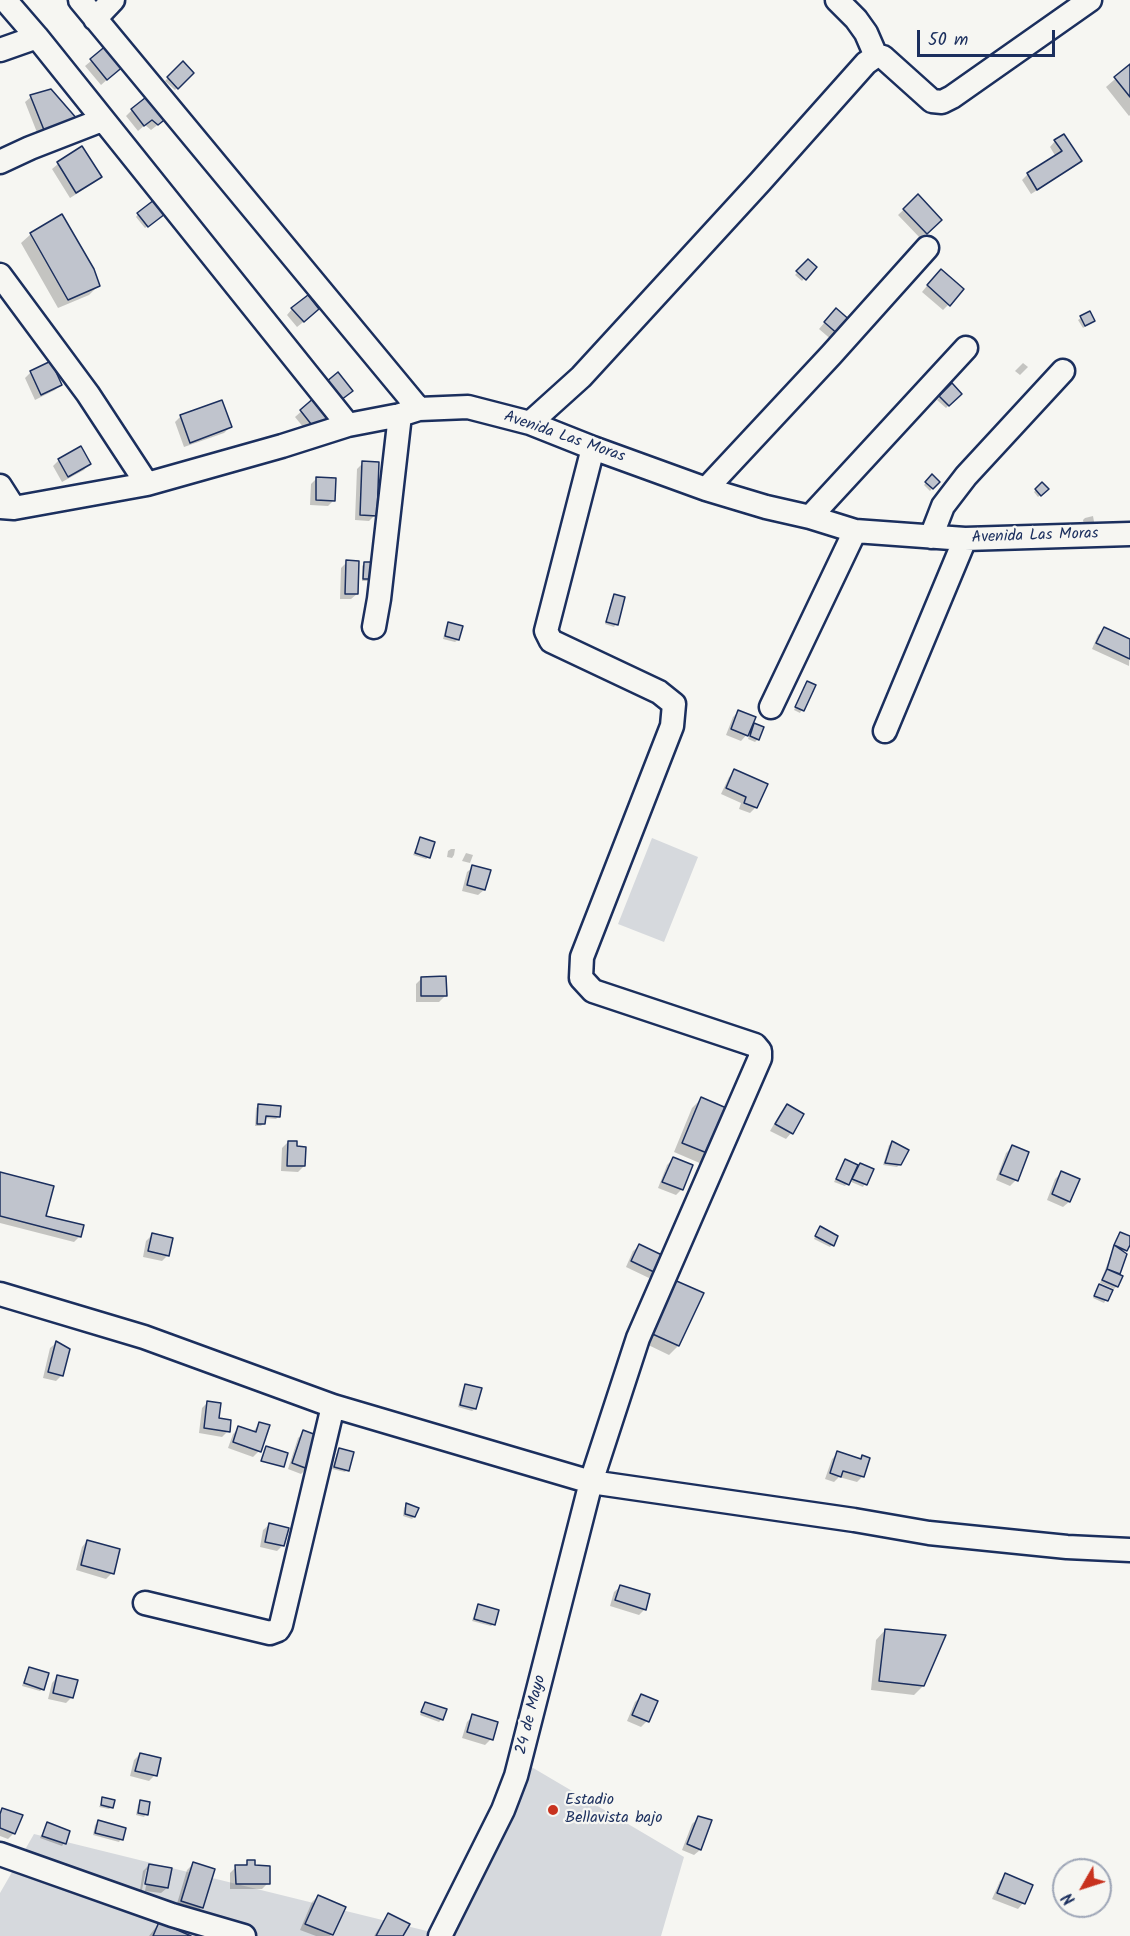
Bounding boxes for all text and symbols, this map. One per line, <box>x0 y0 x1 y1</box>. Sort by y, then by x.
scale bar <box>920 18 1058 56</box>
text: 50 m <box>928 26 968 55</box>
street label: Avenida Las Moras <box>501 408 627 468</box>
street label: Avenida Las Moras <box>971 525 1099 549</box>
street label: 24 de Mayo <box>513 1673 551 1757</box>
place label: Estadio Bellavista bajo <box>565 1791 662 1829</box>
marker: Estadio Bellavista bajo <box>546 1803 560 1817</box>
north arrow <box>1052 1858 1112 1918</box>
text: N <box>1056 1887 1082 1910</box>

